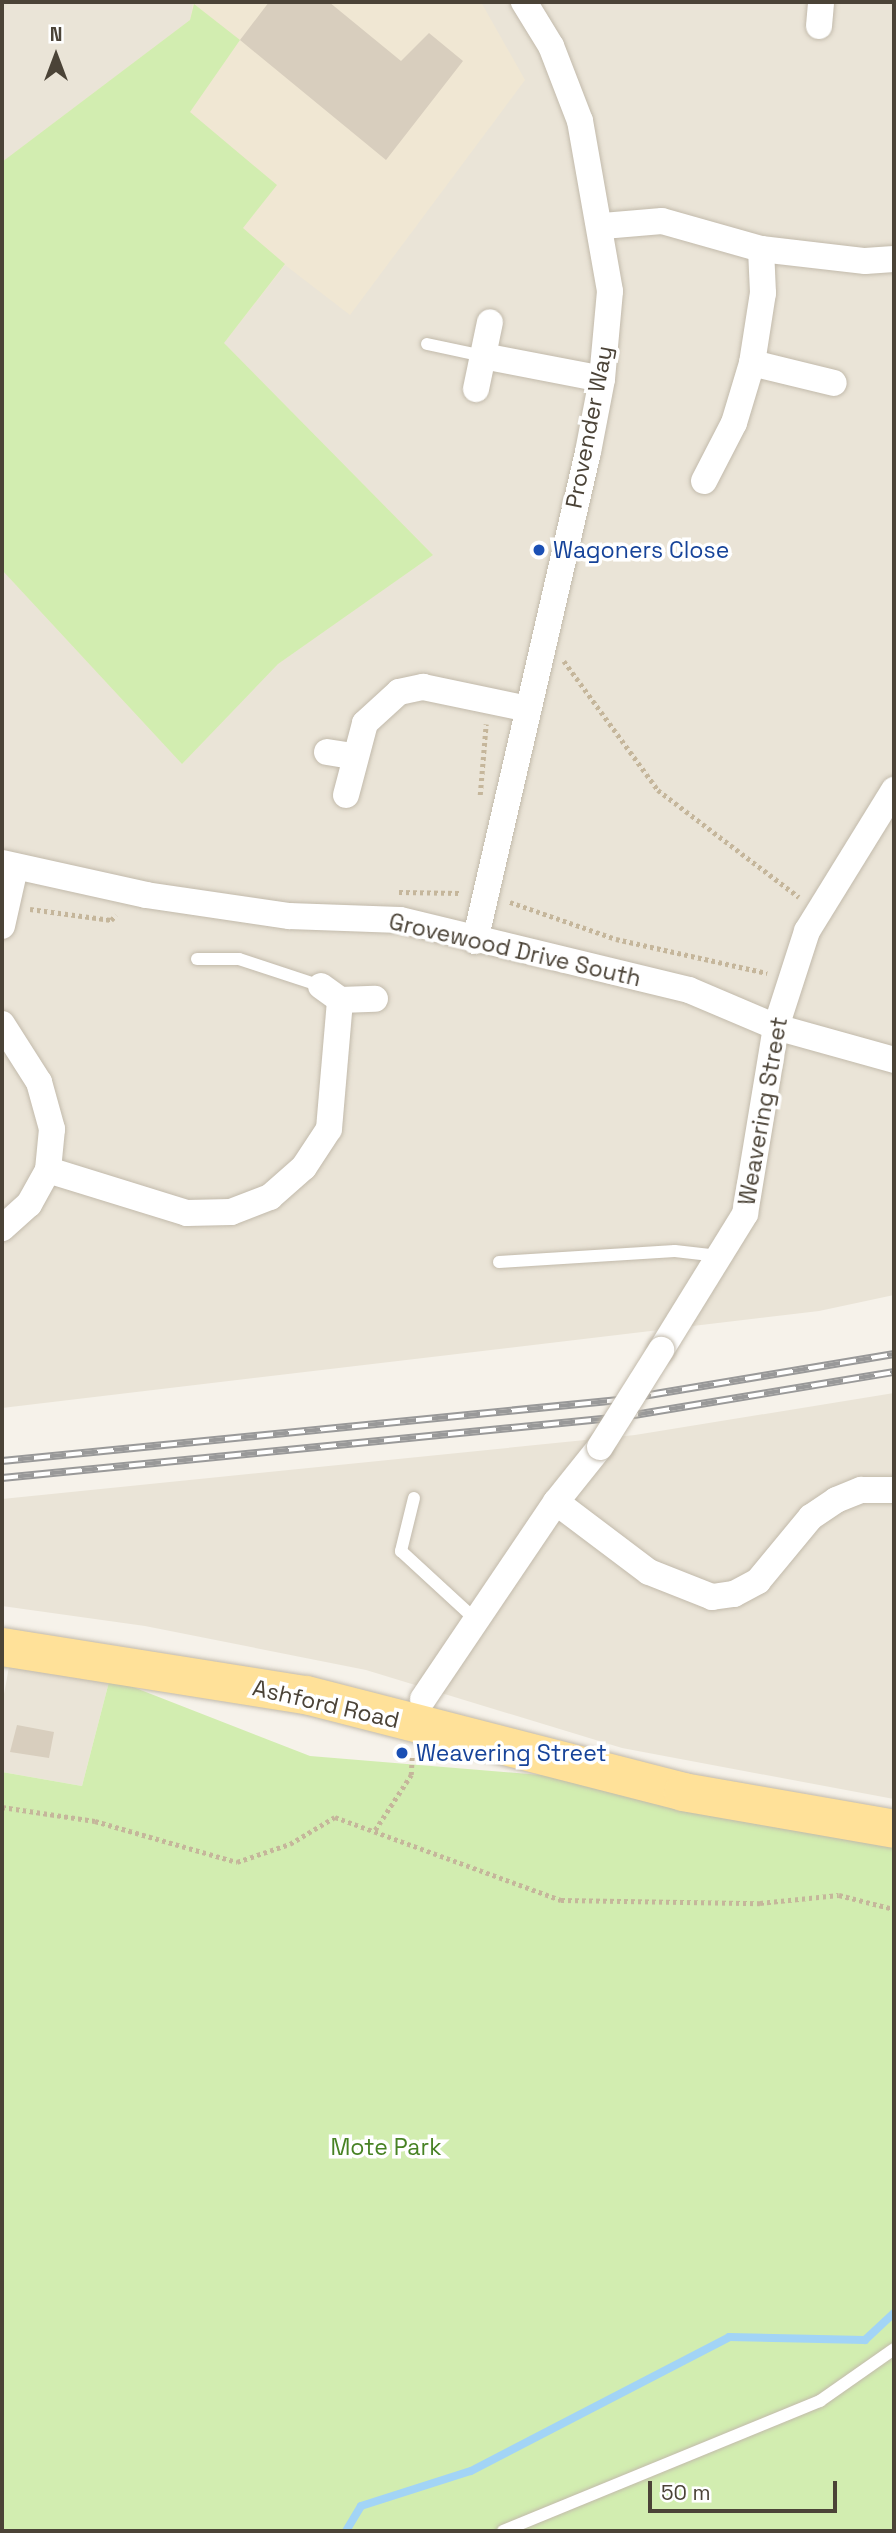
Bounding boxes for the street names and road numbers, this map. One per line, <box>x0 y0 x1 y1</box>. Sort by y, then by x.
street label: Provender Way <box>560 343 618 511</box>
street label: Grovewood Drive South <box>386 908 644 992</box>
street label: Weavering Street <box>733 1015 793 1207</box>
street label: Ashford Road <box>250 1674 402 1734</box>

